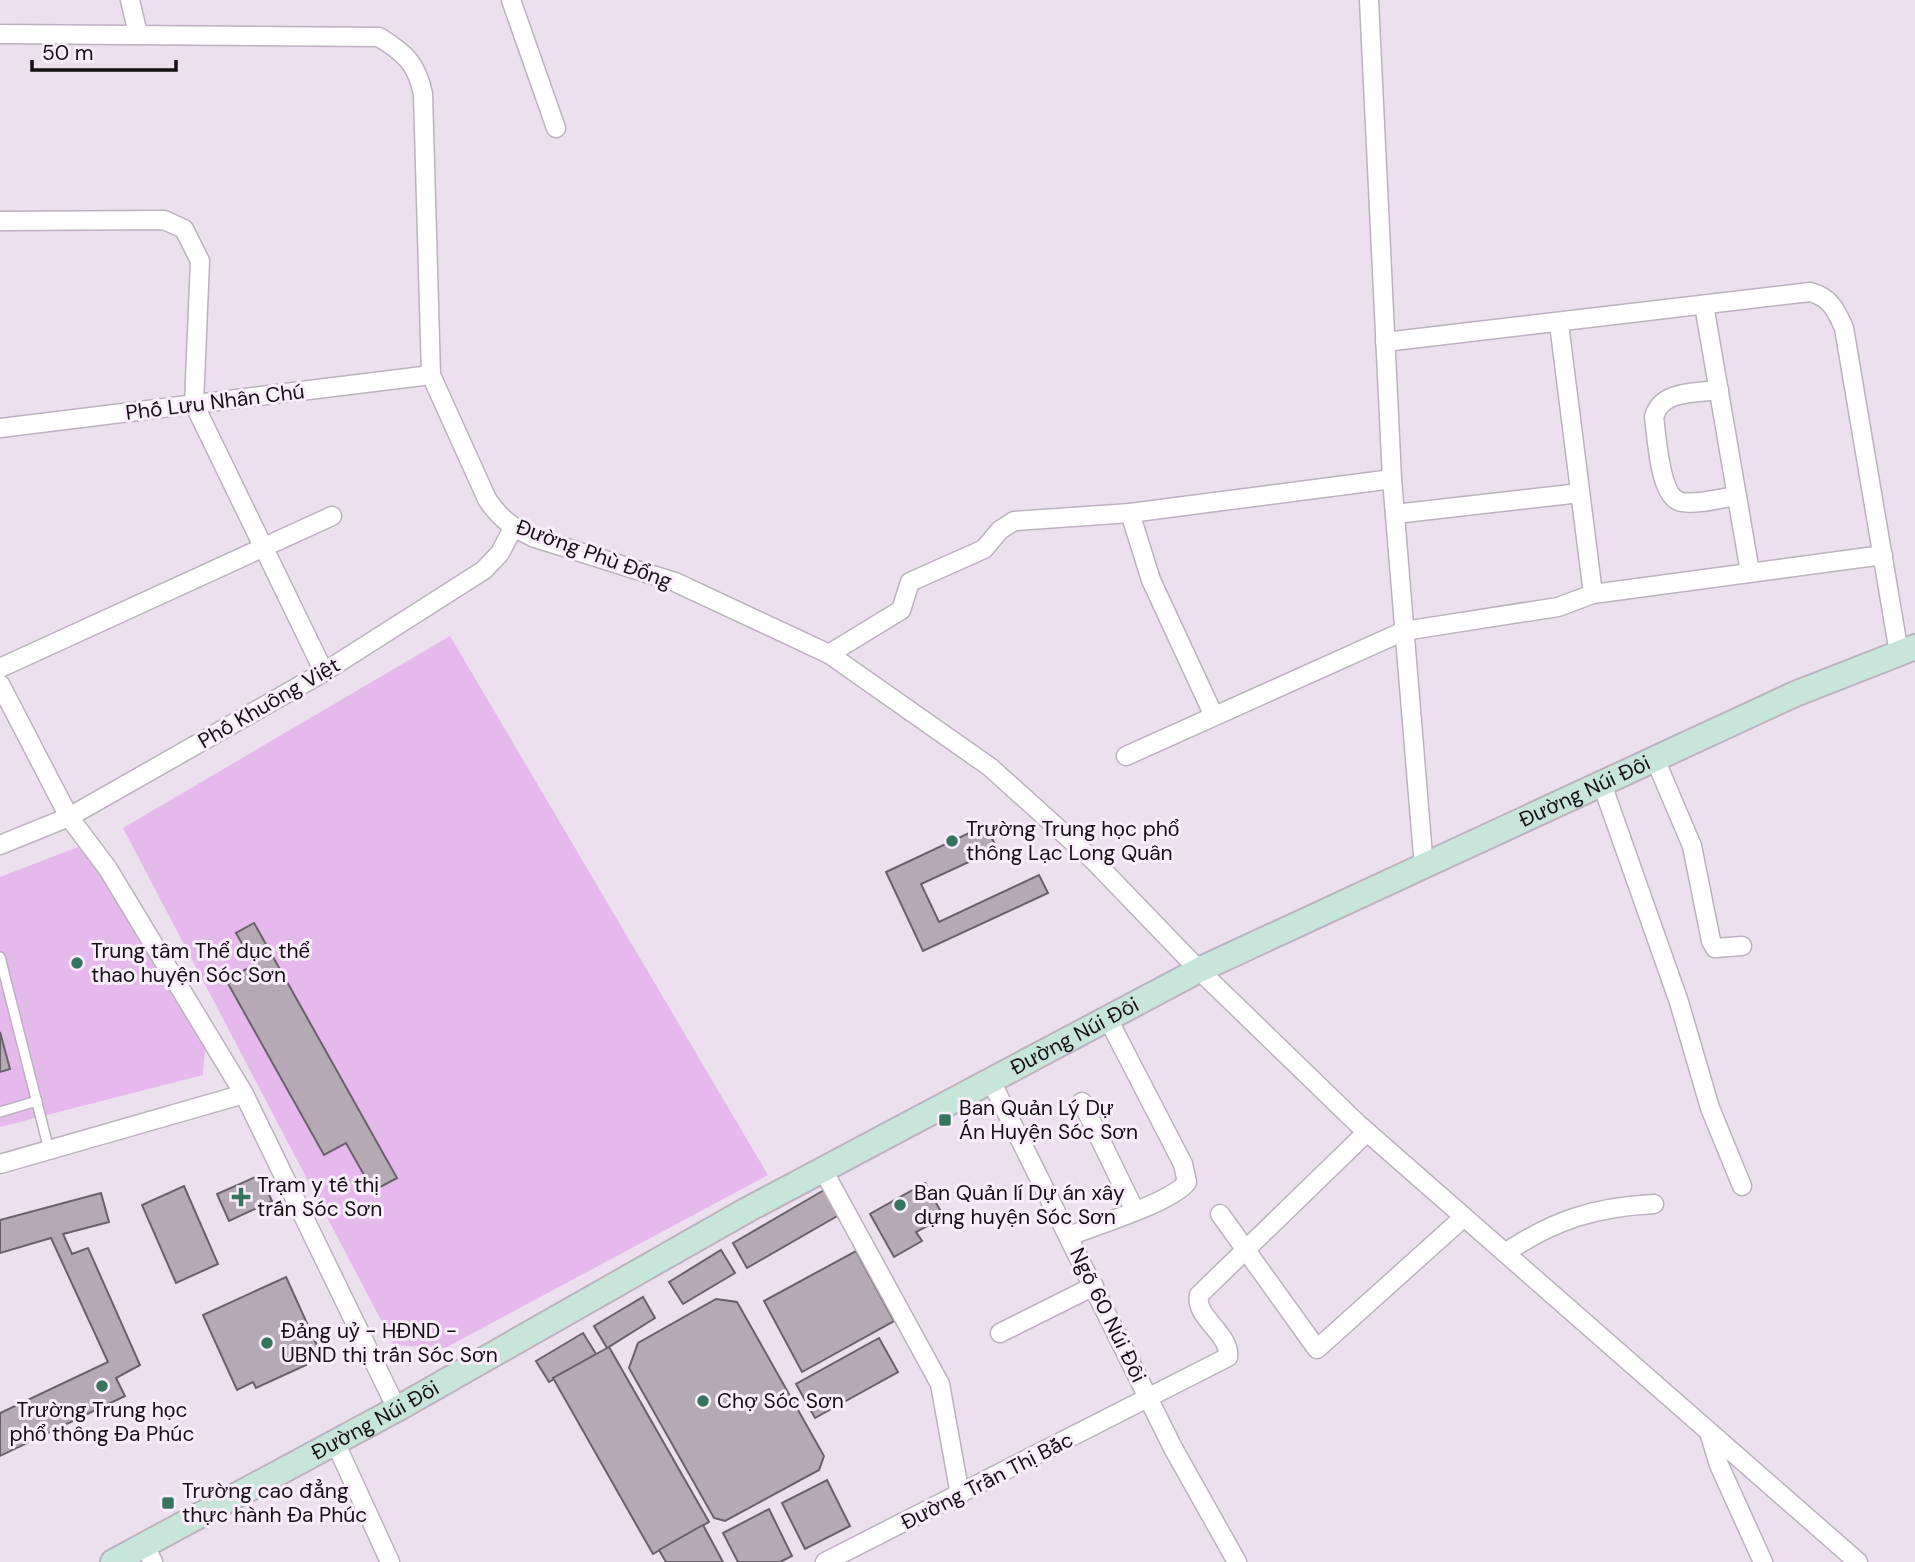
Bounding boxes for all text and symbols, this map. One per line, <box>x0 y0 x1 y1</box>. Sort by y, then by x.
scale bar <box>32 28 175 72</box>
text: 50 m <box>42 39 93 67</box>
street label: Phố Lưu Nhân Chú <box>124 377 306 427</box>
street label: Đường Phù Đổng <box>512 513 676 595</box>
street label: Phố Khuông Việt <box>193 651 345 755</box>
street label: Đường Núi Đôi <box>1515 749 1655 834</box>
place label: Trường Trung học phổ thông Lạc Long Quân <box>966 815 1180 867</box>
marker: Trường Trung học phổ thông Lạc Long Quân <box>944 833 960 849</box>
place label: Trung tâm Thể dục thể thao huyện Sóc Sơn <box>91 937 310 989</box>
marker: Trung tâm Thể dục thể thao huyện Sóc Sơn <box>69 955 85 971</box>
street label: Đường Núi Đôi <box>1005 991 1144 1082</box>
place label: Ban Quản Lý Dự Án Huyện Sóc Sơn <box>959 1094 1138 1146</box>
marker: Ban Quản Lý Dự Án Huyện Sóc Sơn <box>937 1112 953 1128</box>
place label: Trạm y tế thị trấn Sóc Sơn <box>257 1171 382 1223</box>
place label: Ban Quản lí Dự án xây dựng huyện Sóc Sơn <box>914 1179 1125 1231</box>
marker: Trạm y tế thị trấn Sóc Sơn <box>231 1187 251 1207</box>
marker: Ban Quản lí Dự án xây dựng huyện Sóc Sơn <box>892 1197 908 1213</box>
street label: Ngõ 60 Núi Đôi <box>1063 1243 1153 1387</box>
place label: Đảng uỷ - HĐND - UBND thị trấn Sóc Sơn <box>281 1317 498 1369</box>
marker: Đảng uỷ - HĐND - UBND thị trấn Sóc Sơn <box>259 1335 275 1351</box>
street label: Đường Núi Đôi <box>306 1374 444 1467</box>
marker: Trường Trung học phổ thông Đa Phúc <box>94 1378 110 1394</box>
place label: Chợ Sóc Sơn <box>717 1387 844 1415</box>
marker: Chợ Sóc Sơn <box>695 1393 711 1409</box>
place label: Trường Trung học phổ thông Đa Phúc <box>10 1396 194 1448</box>
street label: Đường Trần Thị Bắc <box>896 1425 1078 1537</box>
place label: Trường cao đẳng thực hành Đa Phúc <box>182 1477 367 1529</box>
marker: Trường cao đẳng thực hành Đa Phúc <box>160 1495 176 1511</box>

